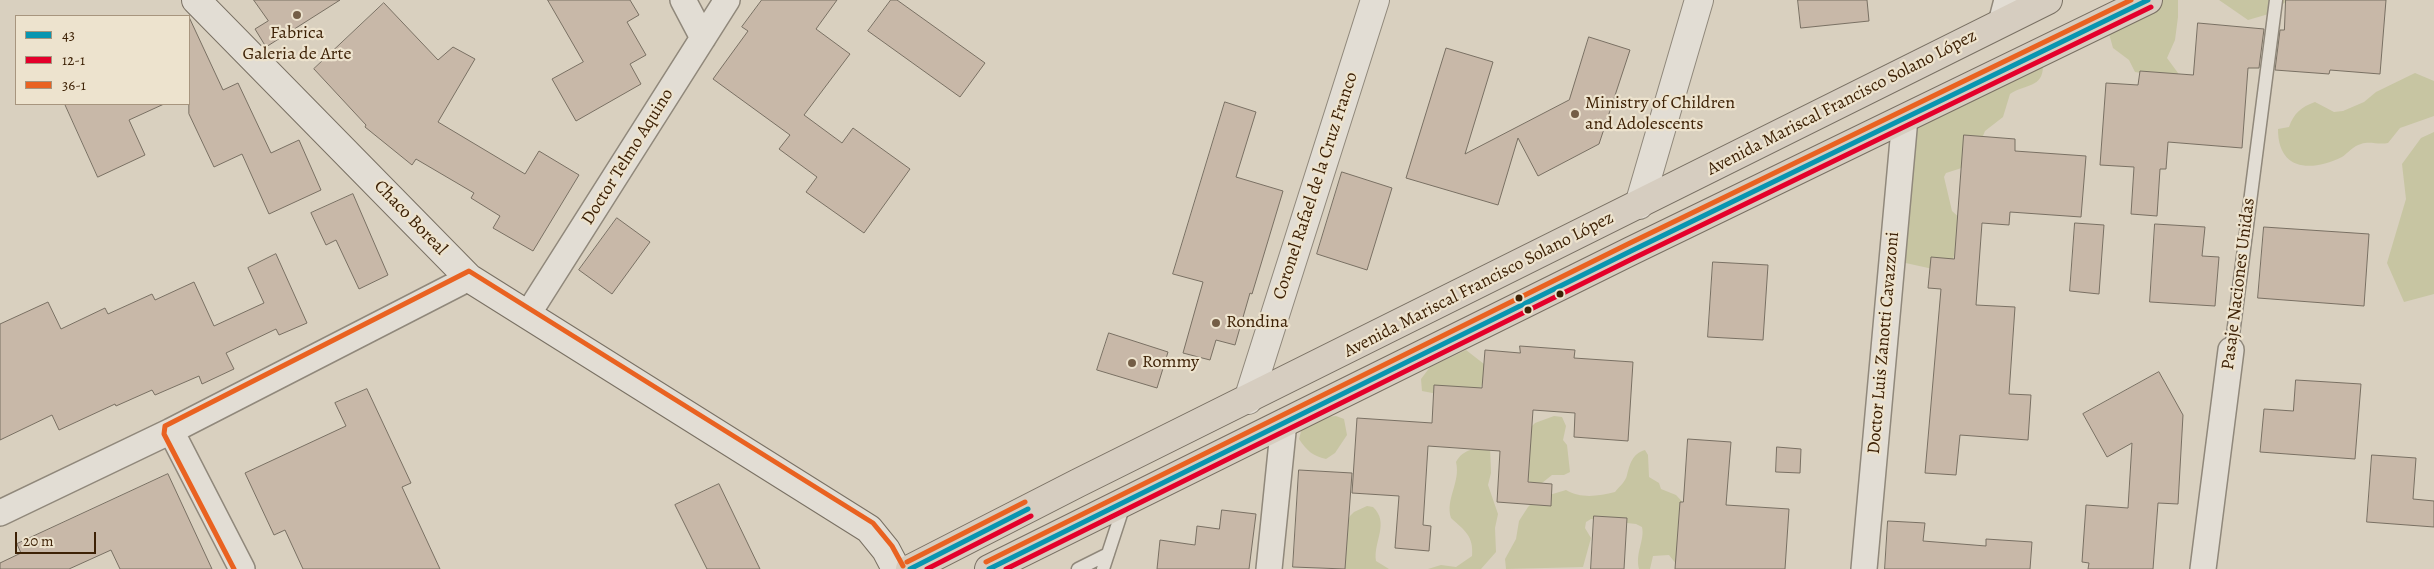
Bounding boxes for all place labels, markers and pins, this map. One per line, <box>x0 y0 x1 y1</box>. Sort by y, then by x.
marker: Fabrica Galeria de Arte <box>291 9 303 21</box>
place label: Fabrica Galeria de Arte <box>243 23 351 66</box>
place label: Ministry of Children and Adolescents <box>1585 93 1735 136</box>
marker: Ministry of Children and Adolescents <box>1569 108 1581 120</box>
unlabelled marker <box>1555 289 1565 299</box>
unlabelled marker <box>1514 293 1524 303</box>
unlabelled marker <box>1523 305 1533 315</box>
place label: Rondina <box>1226 312 1288 334</box>
marker: Rondina <box>1210 317 1222 329</box>
place label: Rommy <box>1142 352 1199 374</box>
marker: Rommy <box>1126 357 1138 369</box>

